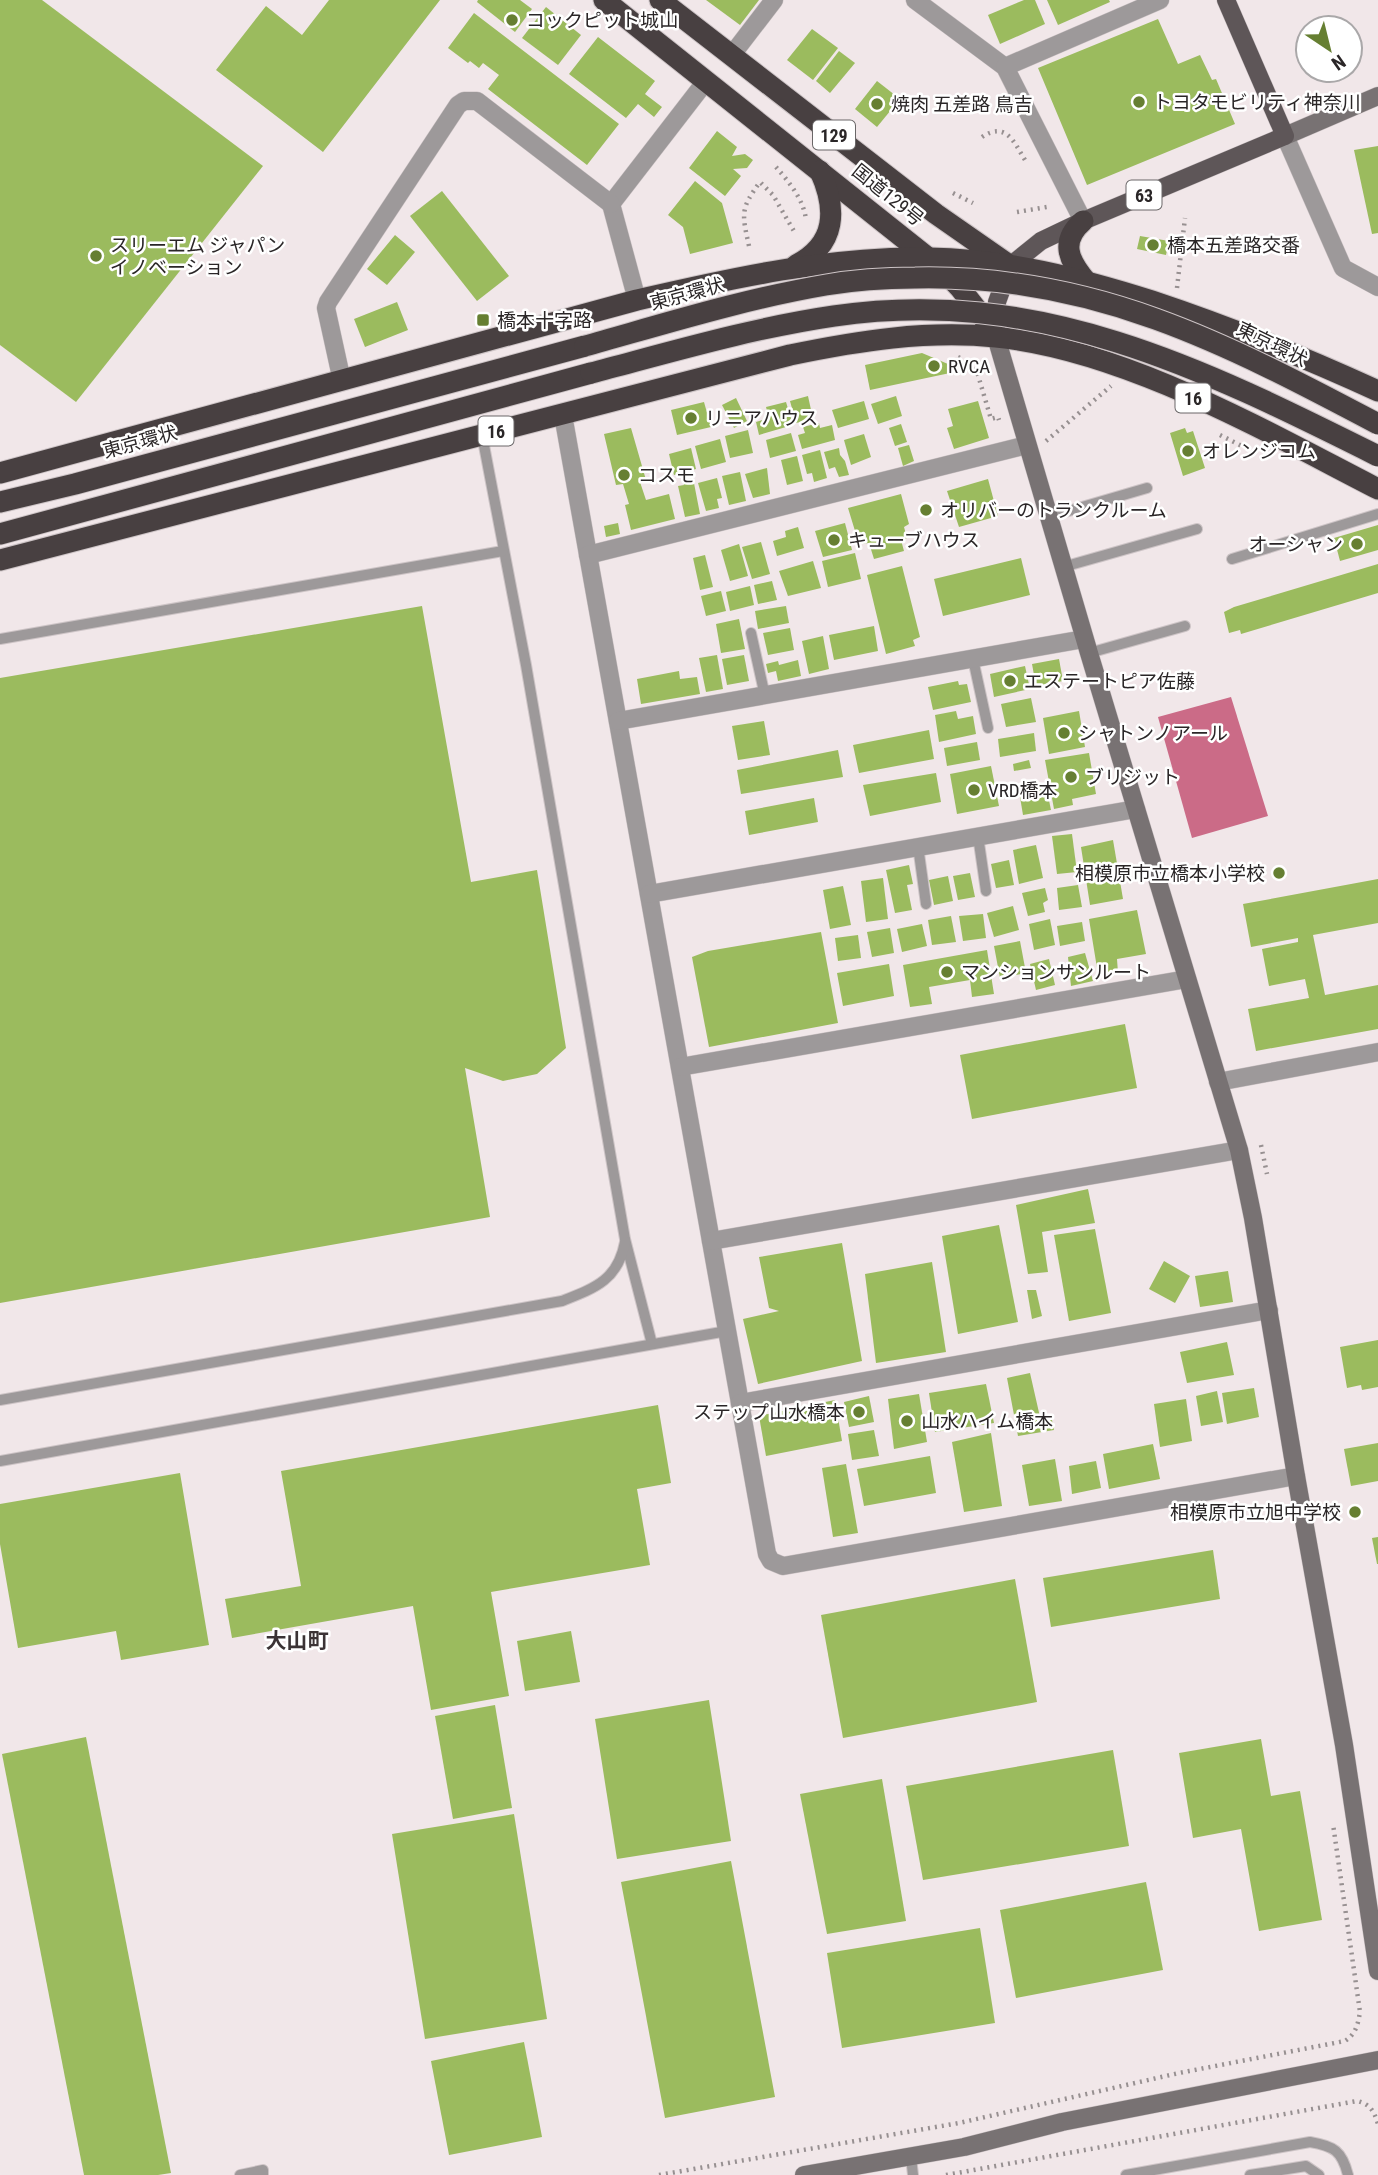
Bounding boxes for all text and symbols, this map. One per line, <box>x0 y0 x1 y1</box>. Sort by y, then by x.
place label: コックピット城山 <box>526 9 678 32</box>
marker: コックピット城山 <box>504 12 520 28</box>
north arrow <box>1294 14 1364 84</box>
text: N <box>1327 50 1350 75</box>
place label: トヨタモビリティ神奈川 <box>1153 91 1361 114</box>
place label: 焼肉 五差路 鳥吉 <box>891 93 1033 116</box>
marker: トヨタモビリティ神奈川 <box>1131 94 1147 110</box>
marker: 焼肉 五差路 鳥吉 <box>869 96 885 112</box>
road number: 129 <box>813 120 855 150</box>
street label: 国道129号 <box>848 159 928 231</box>
road number: 63 <box>1126 180 1162 210</box>
place label: スリーエム ジャパン イノベーション <box>110 234 285 279</box>
place label: 橋本五差路交番 <box>1167 234 1300 257</box>
marker: 橋本五差路交番 <box>1145 237 1161 253</box>
marker: スリーエム ジャパン イノベーション <box>88 248 104 264</box>
street label: 東京環状 <box>647 273 727 315</box>
place label: 橋本十字路 <box>497 309 592 332</box>
marker: 橋本十字路 <box>475 312 491 328</box>
street label: 東京環状 <box>1233 317 1311 371</box>
place label: RVCA <box>948 355 990 378</box>
marker: RVCA <box>926 358 942 374</box>
road number: 16 <box>1176 384 1210 412</box>
place label: リニアハウス <box>705 407 818 430</box>
marker: リニアハウス <box>683 410 699 426</box>
road number: 16 <box>478 416 514 446</box>
street label: 東京環状 <box>100 421 180 463</box>
place label: オレンジコム <box>1202 440 1316 463</box>
marker: オレンジコム <box>1180 443 1196 459</box>
place label: コスモ <box>638 464 695 487</box>
marker: コスモ <box>616 467 632 483</box>
place label: オリバーのトランクルーム <box>940 499 1167 522</box>
marker: オリバーのトランクルーム <box>918 502 934 518</box>
place label: キューブハウス <box>848 529 980 552</box>
marker: キューブハウス <box>826 532 842 548</box>
place label: オーシャン <box>1248 533 1343 556</box>
marker: オーシャン <box>1349 536 1365 552</box>
place label: エステートピア佐藤 <box>1024 670 1195 693</box>
marker: エステートピア佐藤 <box>1002 673 1018 689</box>
place label: シャトンノアール <box>1078 722 1228 745</box>
marker: シャトンノアール <box>1056 725 1072 741</box>
place label: ブリジット <box>1085 766 1180 789</box>
marker: ブリジット <box>1063 769 1079 785</box>
place label: VRD橋本 <box>988 779 1058 802</box>
marker: VRD橋本 <box>966 782 982 798</box>
place label: 相模原市立橋本小学校 <box>1075 862 1265 885</box>
marker: 相模原市立橋本小学校 <box>1271 865 1287 881</box>
place label: マンションサンルート <box>961 961 1151 984</box>
marker: マンションサンルート <box>939 964 955 980</box>
place label: ステップ山水橋本 <box>693 1401 845 1424</box>
marker: ステップ山水橋本 <box>851 1404 867 1420</box>
place label: 山水ハイム橋本 <box>921 1410 1053 1433</box>
marker: 山水ハイム橋本 <box>899 1413 915 1429</box>
place label: 相模原市立旭中学校 <box>1170 1501 1341 1524</box>
marker: 相模原市立旭中学校 <box>1347 1504 1363 1520</box>
district label: 大山町 <box>266 1629 329 1653</box>

